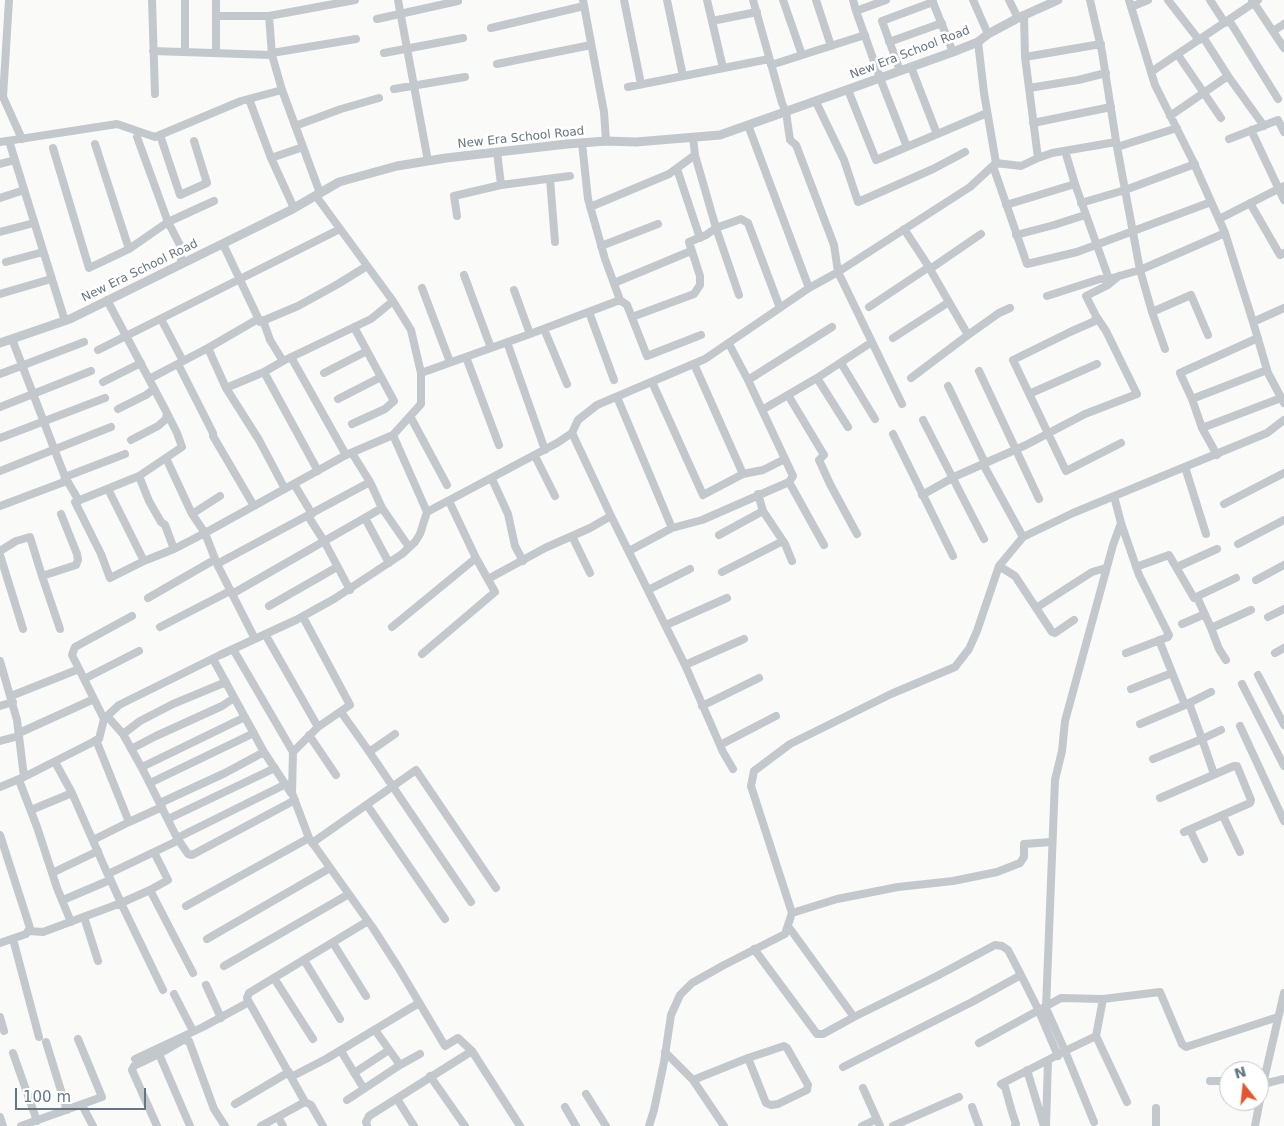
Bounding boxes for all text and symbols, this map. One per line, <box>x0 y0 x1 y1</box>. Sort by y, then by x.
street label: New Era School Road <box>848 23 972 83</box>
street label: New Era School Road <box>457 124 585 152</box>
street label: New Era School Road <box>80 237 200 305</box>
north arrow <box>1219 1061 1269 1111</box>
text: N <box>1232 1063 1248 1082</box>
scale bar <box>18 1078 149 1110</box>
text: 100 m <box>23 1088 71 1106</box>

